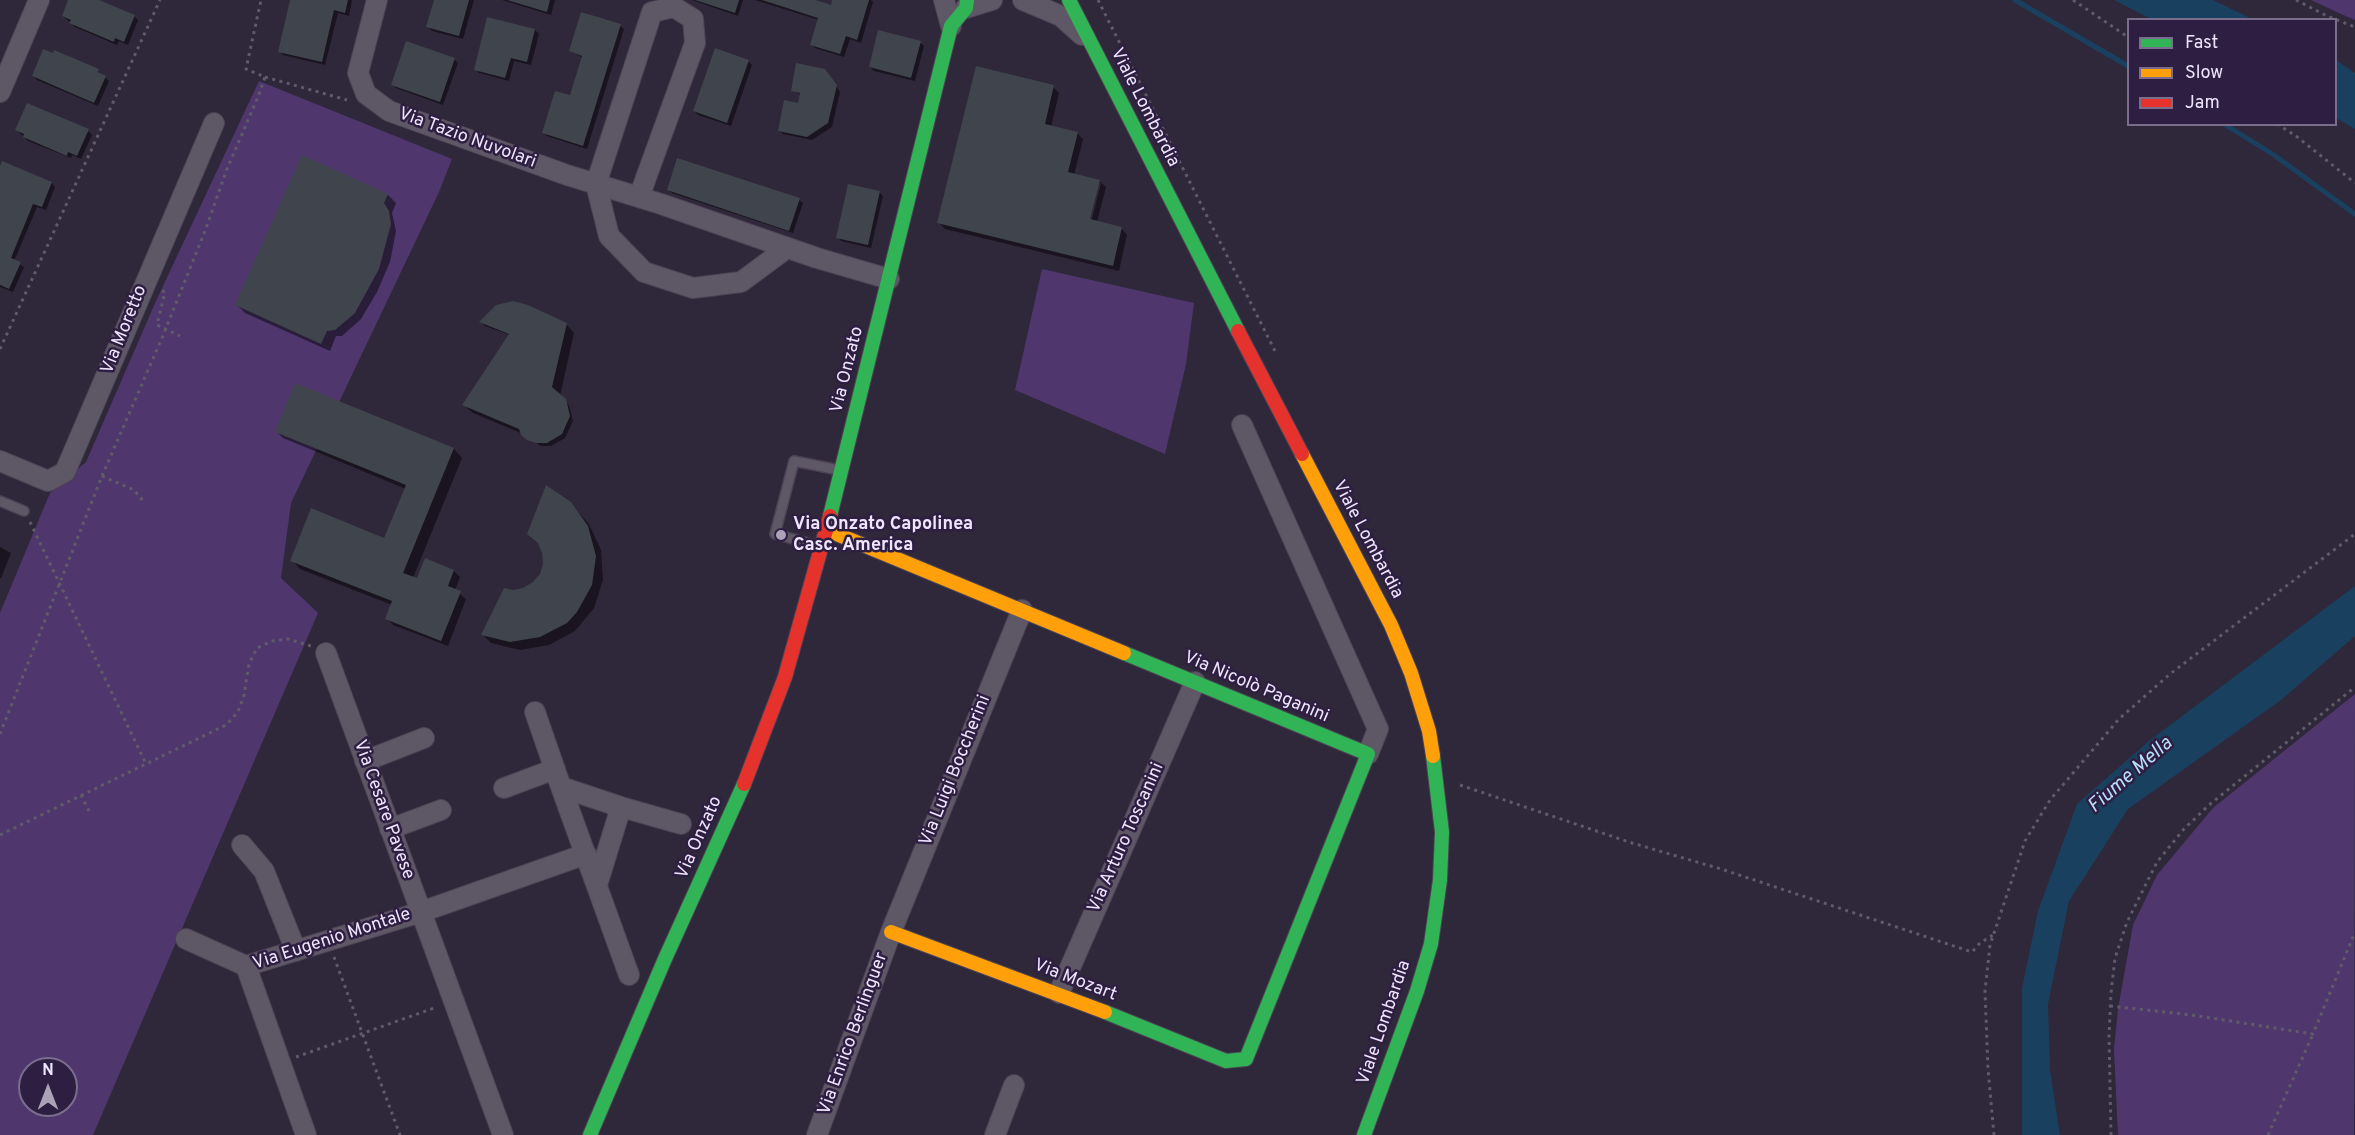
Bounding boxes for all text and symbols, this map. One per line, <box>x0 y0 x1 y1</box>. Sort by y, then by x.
legend <box>2127 18 2337 126</box>
text: Fast <box>2185 32 2218 55</box>
street label: Viale Lombardia <box>1105 45 1183 171</box>
text: Slow <box>2185 62 2223 85</box>
text: Jam <box>2185 92 2220 115</box>
street label: Via Tazio Nuvolari <box>395 104 539 174</box>
street label: Via Moretto <box>97 283 153 377</box>
street label: Via Onzato <box>827 325 869 415</box>
street label: Viale Lombardia <box>1327 477 1407 603</box>
place label: Via Onzato Capolinea Casc. America <box>793 514 973 556</box>
marker: Via Onzato Capolinea Casc. America <box>774 528 788 542</box>
street label: Via Nicolò Paganini <box>1180 648 1332 728</box>
street label: Via Luigi Boccherini <box>916 692 996 850</box>
water label: Fiume Mella <box>2084 733 2178 819</box>
street label: Via Cesare Pavese <box>348 737 418 883</box>
street label: Via Arturo Toscanini <box>1084 760 1170 916</box>
street label: Via Onzato <box>672 793 728 883</box>
street label: Via Eugenio Montale <box>250 904 414 976</box>
street label: Via Enrico Berlinguer <box>815 950 893 1118</box>
street label: Via Mozart <box>1030 955 1120 1007</box>
street label: Viale Lombardia <box>1354 958 1416 1088</box>
north arrow <box>18 1057 78 1117</box>
text: N <box>42 1061 54 1081</box>

